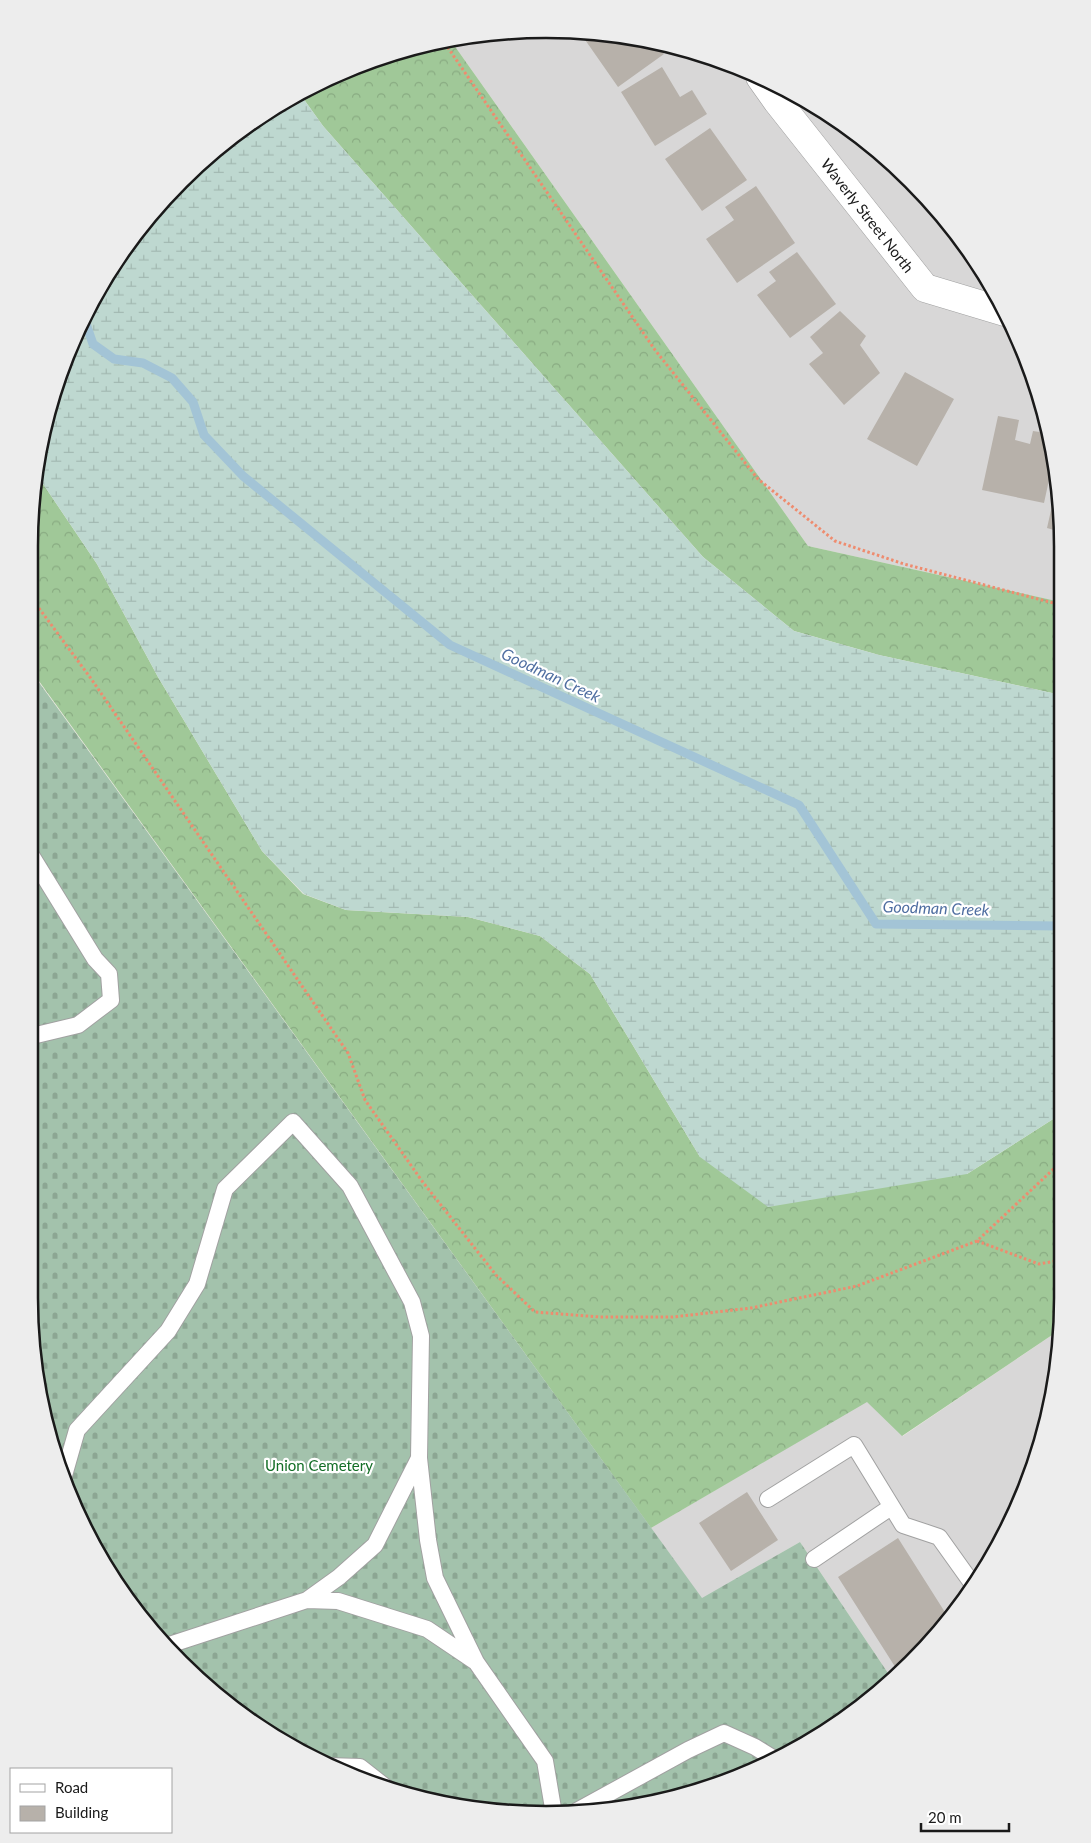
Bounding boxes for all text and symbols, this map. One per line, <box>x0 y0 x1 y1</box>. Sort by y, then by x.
street label: Waverly Street North <box>818 155 918 276</box>
water label: Goodman Creek <box>499 643 604 706</box>
water label: Goodman Creek <box>882 896 990 919</box>
park label: Union Cemetery <box>265 1456 373 1474</box>
legend <box>10 1768 172 1833</box>
text: Road <box>55 1778 88 1796</box>
scale bar <box>921 1800 1008 1832</box>
text: Building <box>55 1803 108 1821</box>
text: 20 m <box>928 1808 962 1826</box>

